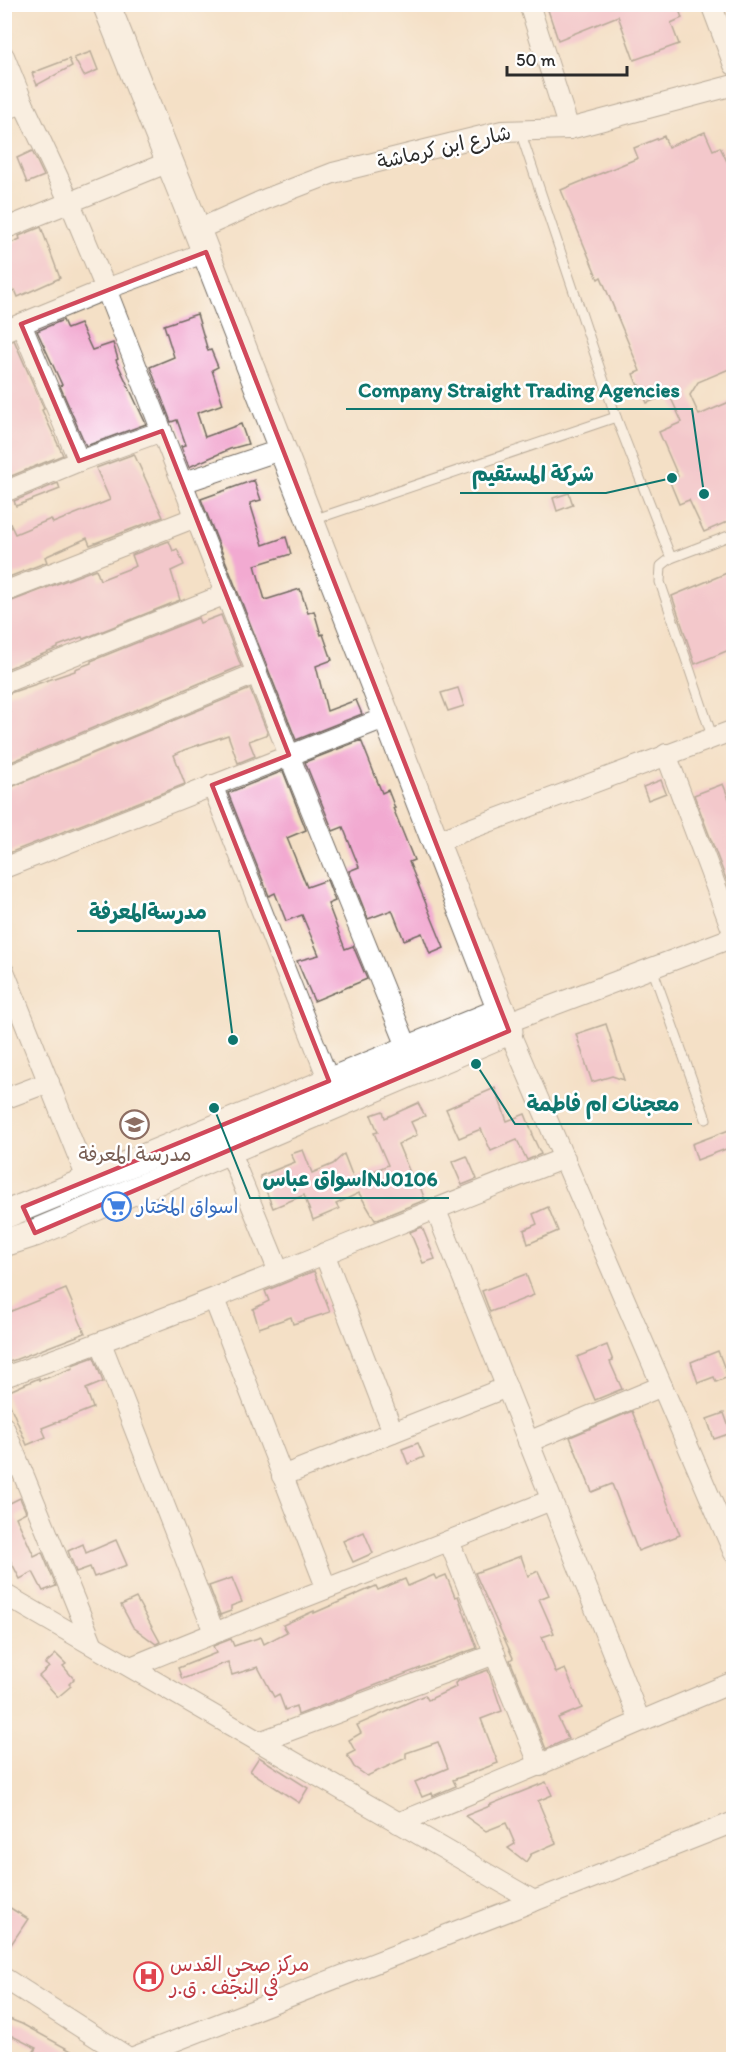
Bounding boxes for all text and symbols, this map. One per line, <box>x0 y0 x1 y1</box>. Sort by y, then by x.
scale bar <box>507 39 627 77</box>
text: 50 m <box>516 49 556 71</box>
street label: شارع ابن كرماشة <box>375 120 514 176</box>
callout: Company Straight Trading Agencies <box>346 370 692 409</box>
text: Company Straight Trading Agencies <box>358 377 680 403</box>
callout: شركة المستقيم <box>460 454 606 493</box>
text: شركة المستقيم <box>472 461 594 490</box>
callout: مدرسةالمعرفة <box>77 892 219 931</box>
text: مدرسةالمعرفة <box>89 899 207 924</box>
callout: معجنات ام فاطمة <box>515 1085 692 1124</box>
text: معجنات ام فاطمة <box>527 1091 679 1120</box>
school or university icon: مدرسة المعرفة <box>119 1108 151 1140</box>
place label: مدرسة المعرفة <box>79 1142 191 1166</box>
callout: اسواق عباسNJ0106 <box>250 1159 449 1198</box>
text: اسواق عباسNJ0106 <box>262 1166 438 1192</box>
supermarket icon: اسواق المختار <box>100 1190 132 1222</box>
place label: اسواق المختار <box>135 1194 239 1218</box>
place label: مركز صحي القدس في النجف . ق.ر <box>168 1952 309 2001</box>
hospital icon: مركز صحي القدس في النجف . ق.ر <box>133 1960 165 1992</box>

